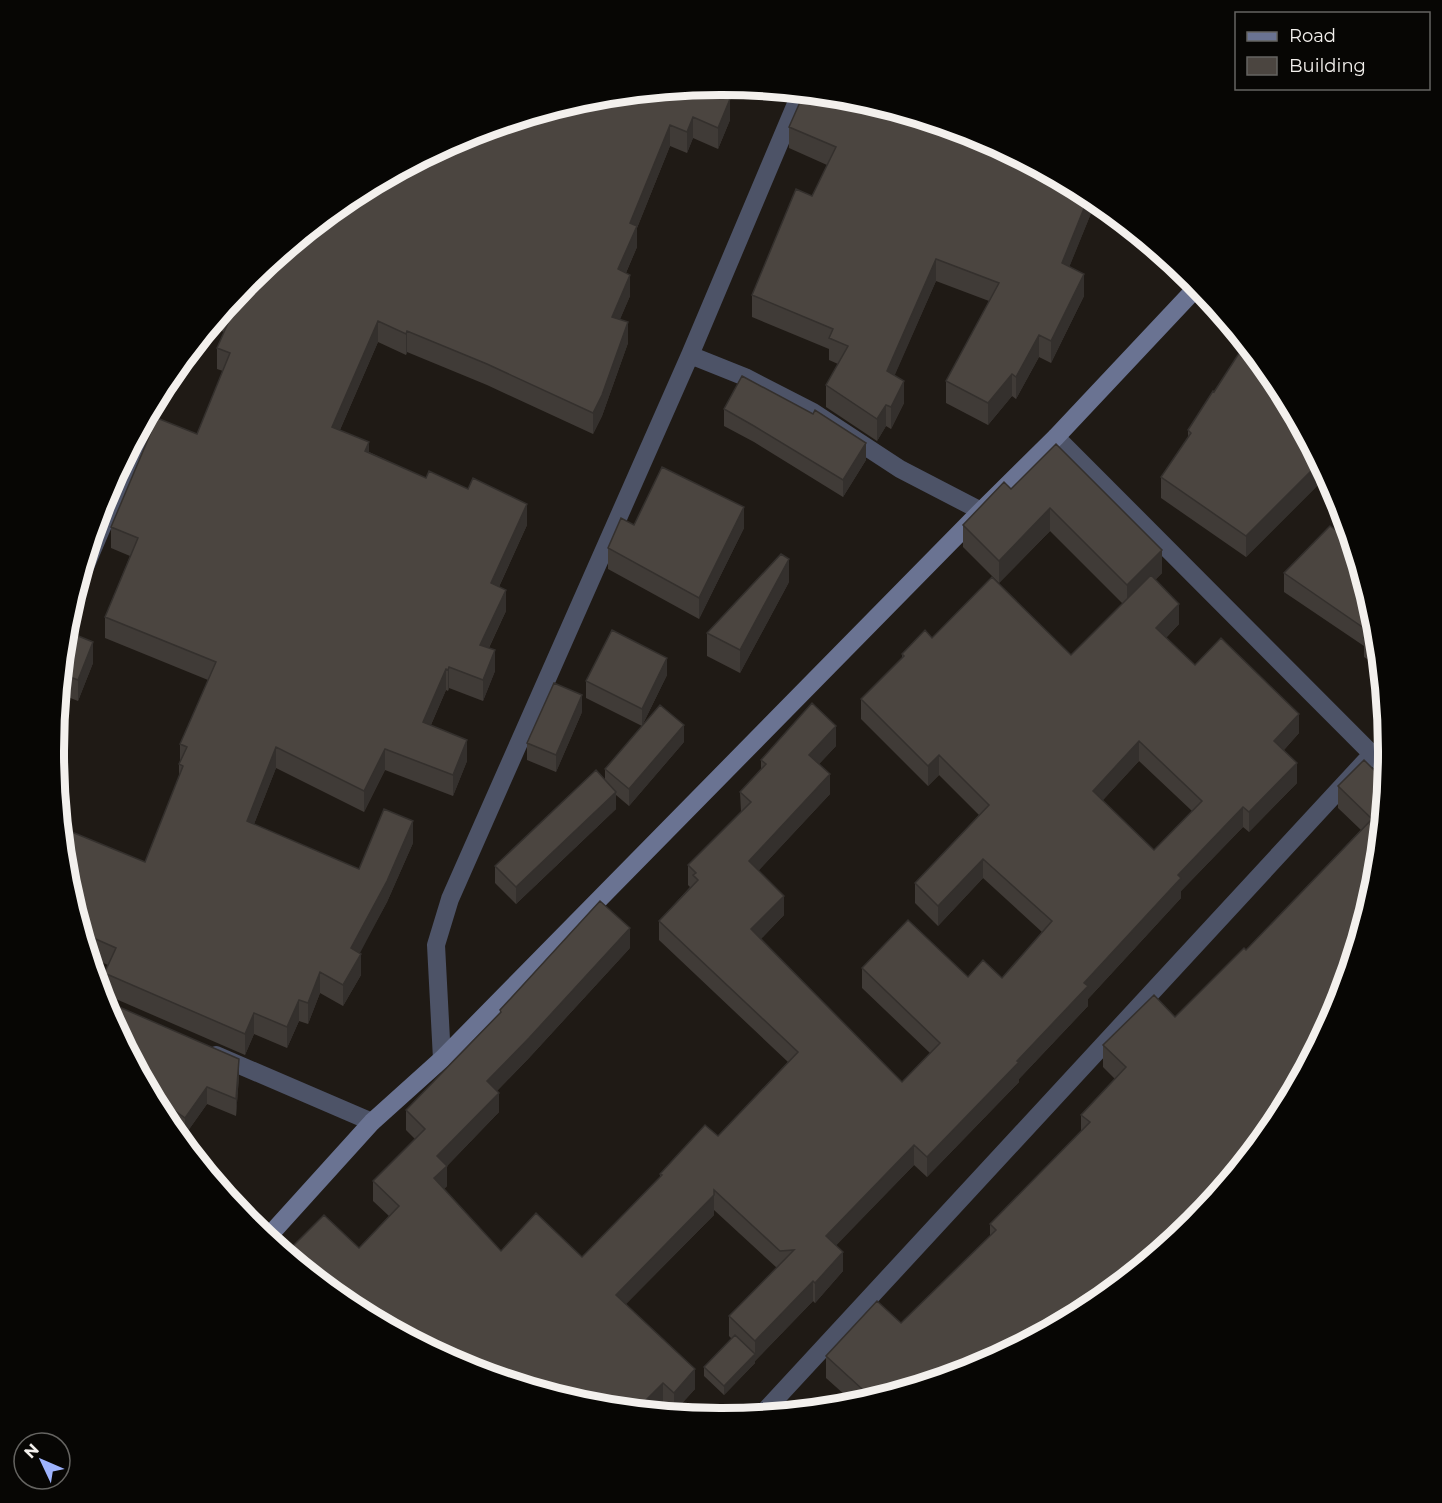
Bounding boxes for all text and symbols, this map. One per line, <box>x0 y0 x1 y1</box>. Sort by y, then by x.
legend <box>1235 12 1430 90</box>
text: Road <box>1289 25 1336 47</box>
text: Building <box>1289 55 1366 77</box>
north arrow <box>12 1431 72 1491</box>
text: N <box>20 1440 43 1462</box>

